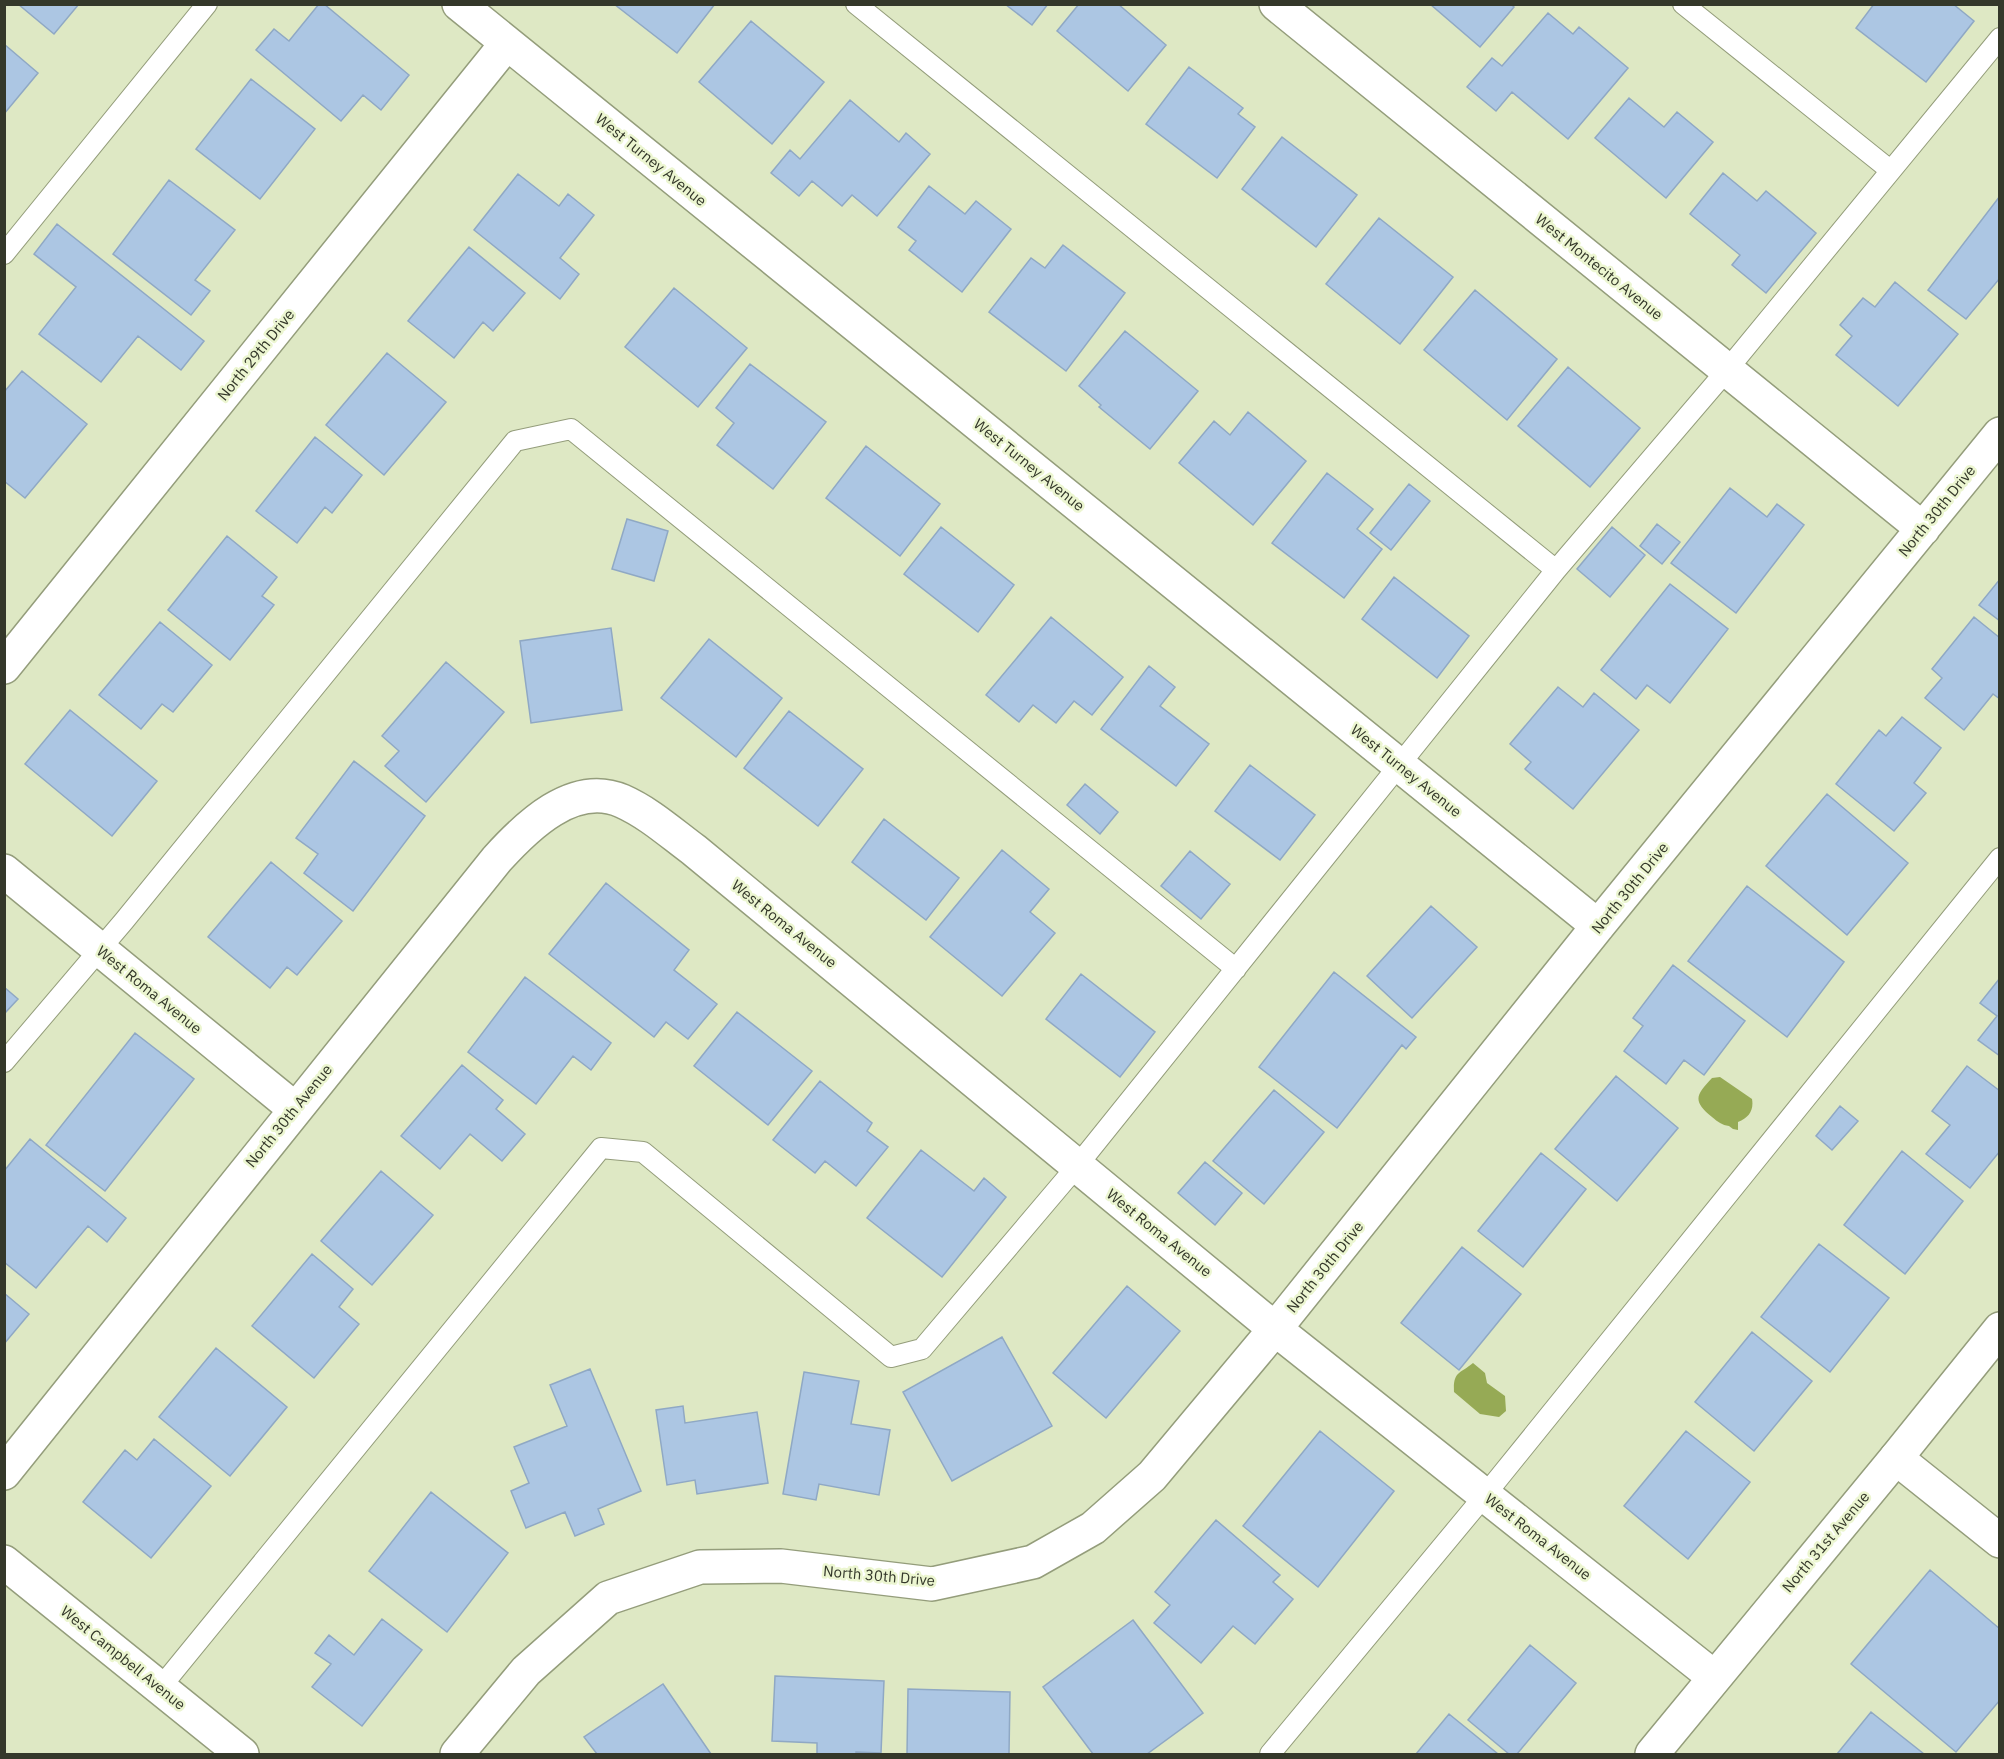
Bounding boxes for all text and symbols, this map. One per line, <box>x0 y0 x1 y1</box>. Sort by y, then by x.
street label: West Turney Avenue <box>592 109 711 210</box>
street label: West Montecito Avenue <box>1532 209 1667 324</box>
street label: North 29th Drive <box>213 305 298 404</box>
street label: West Turney Avenue <box>970 414 1089 515</box>
street label: North 30th Drive <box>1894 461 1979 560</box>
street label: West Turney Avenue <box>1347 720 1466 821</box>
street label: North 30th Drive <box>1587 838 1672 937</box>
street label: West Roma Avenue <box>728 875 841 972</box>
street label: West Roma Avenue <box>93 941 206 1038</box>
street label: North 30th Avenue <box>241 1060 336 1171</box>
street label: West Roma Avenue <box>1103 1184 1216 1281</box>
street label: North 30th Drive <box>1282 1217 1367 1316</box>
street label: North 31st Avenue <box>1778 1487 1873 1596</box>
street label: West Roma Avenue <box>1481 1489 1595 1584</box>
street label: North 30th Drive <box>822 1561 936 1590</box>
street label: West Campbell Avenue <box>57 1601 190 1714</box>

